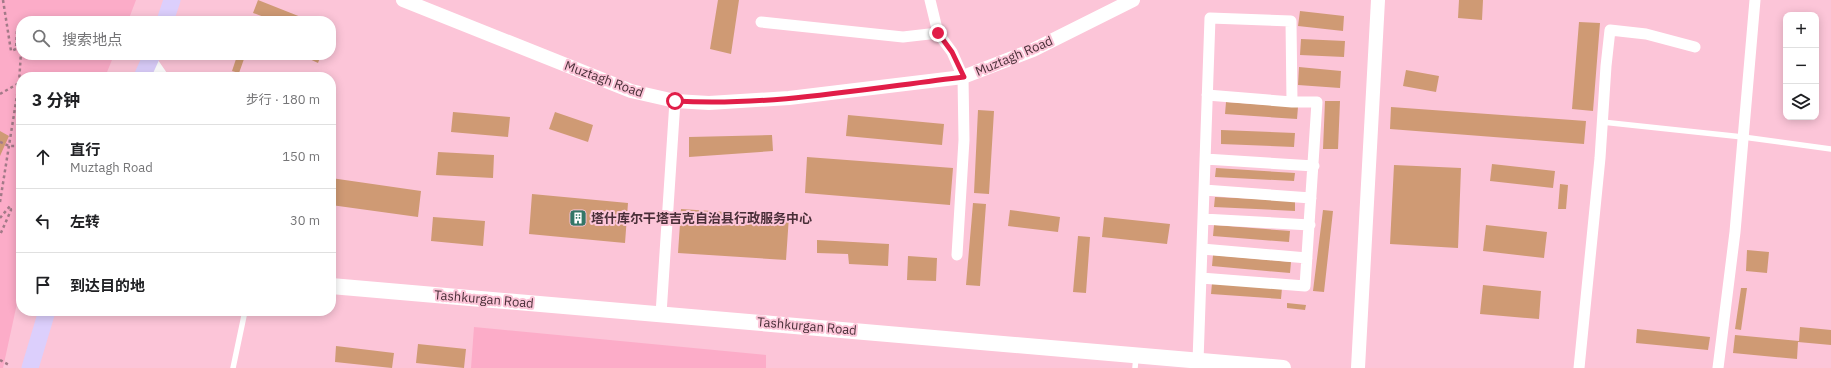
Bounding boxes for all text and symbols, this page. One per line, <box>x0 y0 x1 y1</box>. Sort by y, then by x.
map controls <box>1783 12 1819 120</box>
button: + <box>1783 12 1819 48</box>
search box <box>16 16 336 60</box>
route end <box>929 24 947 42</box>
icon: search <box>30 27 52 49</box>
text: 搜索地点 <box>62 30 122 49</box>
street label: Muztagh Road <box>973 32 1055 80</box>
button: − <box>1783 48 1819 84</box>
street label: Muztagh Road <box>562 57 646 101</box>
button: layers <box>1783 84 1819 120</box>
text: 3 分钟 <box>32 89 80 111</box>
text: 步行 · 180 m <box>246 91 320 108</box>
route start <box>666 92 684 110</box>
text: 直行 <box>70 140 100 159</box>
icon: ahead <box>32 146 54 168</box>
text: 150 m <box>282 148 320 165</box>
text: Muztagh Road <box>70 159 153 176</box>
building icon: 塔什库尔干塔吉克自治县行政服务中心 <box>568 208 588 228</box>
icon: left <box>32 210 54 232</box>
place label: 塔什库尔干塔吉克自治县行政服务中心 <box>591 210 812 227</box>
text: 左转 <box>70 212 100 231</box>
text: 30 m <box>290 212 320 229</box>
icon: arrive <box>32 274 54 296</box>
text: 到达目的地 <box>70 276 145 295</box>
street label: Tashkurgan Road <box>434 286 534 312</box>
street label: Tashkurgan Road <box>757 313 857 339</box>

